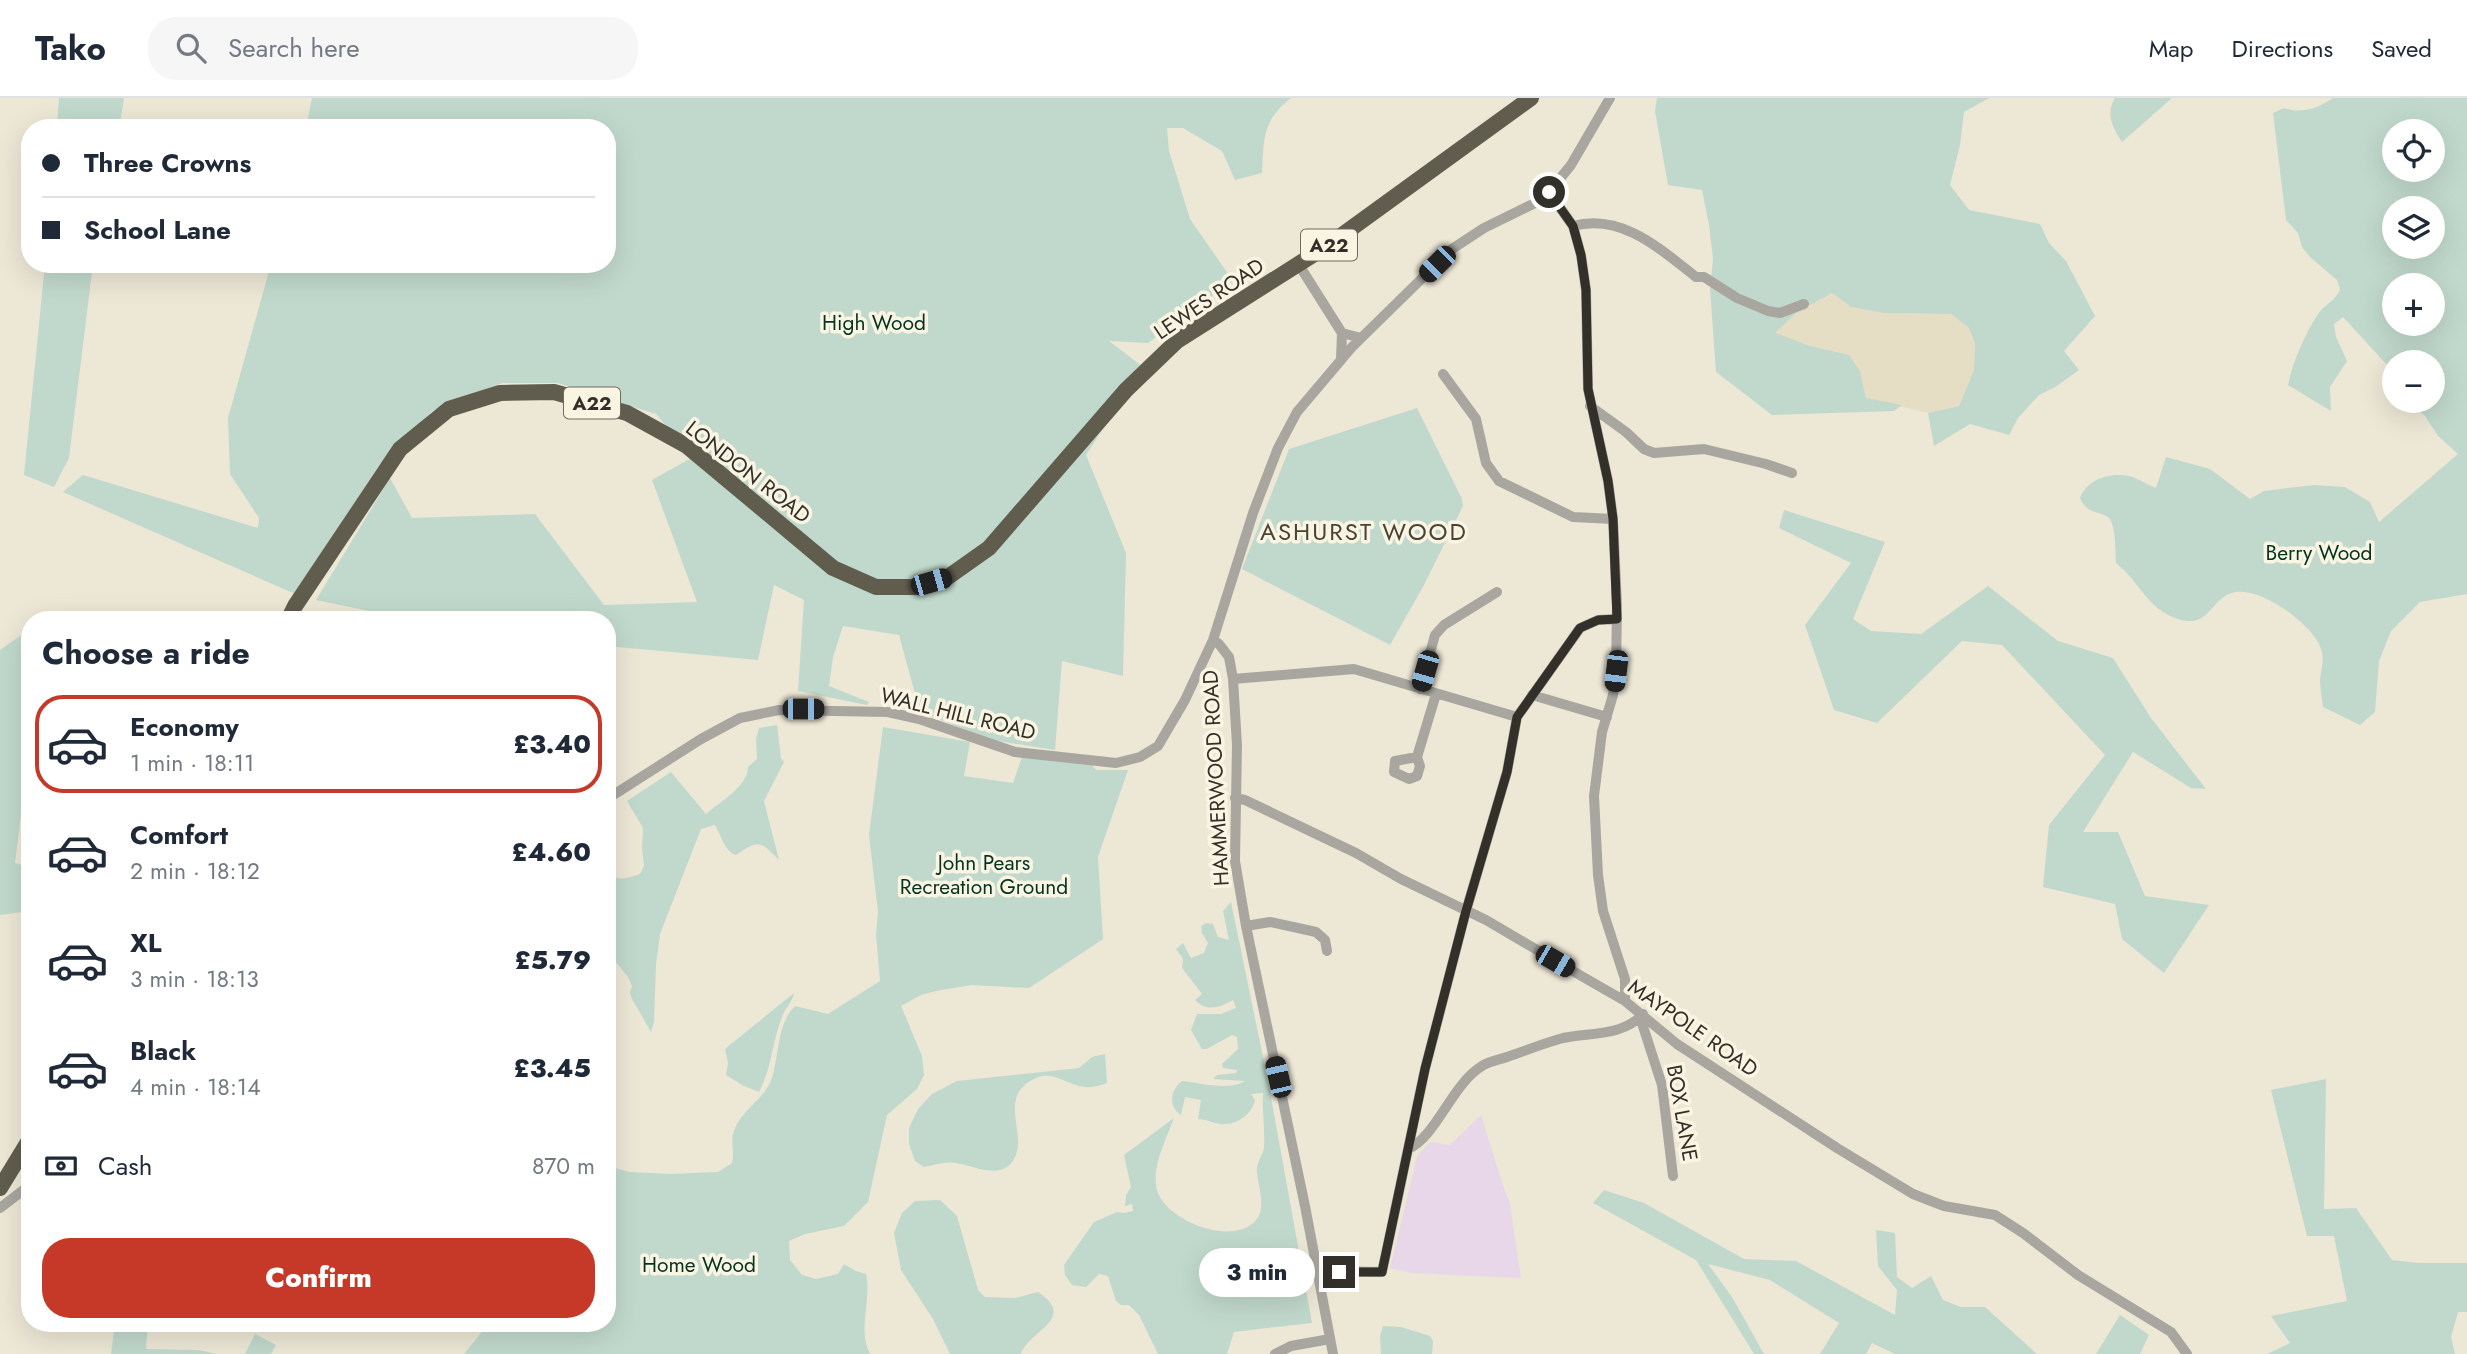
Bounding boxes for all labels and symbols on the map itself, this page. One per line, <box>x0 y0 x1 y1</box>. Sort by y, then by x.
route start <box>1533 176 1565 208</box>
road number: A22 <box>1301 230 1357 260</box>
car <box>1415 242 1460 286</box>
street label: LEWES ROAD <box>1148 251 1270 347</box>
park label: High Wood <box>822 308 926 338</box>
road number: A22 <box>564 388 620 418</box>
street label: LONDON ROAD <box>679 414 817 530</box>
district label: ASHURST WOOD <box>1260 514 1468 549</box>
park label: Berry Wood <box>2265 538 2373 568</box>
car <box>908 566 955 598</box>
car <box>1410 648 1441 694</box>
car <box>1604 649 1629 693</box>
street label: HAMMERWOOD ROAD <box>1195 669 1237 887</box>
street label: WALL HILL ROAD <box>877 680 1039 748</box>
car <box>783 699 825 720</box>
park label: John Pears Recreation Ground <box>900 848 1068 902</box>
car <box>1532 941 1579 981</box>
street label: MAYPOLE ROAD <box>1622 972 1764 1084</box>
car <box>1264 1054 1293 1100</box>
street label: BOX LANE <box>1659 1062 1705 1164</box>
callout: 3 min <box>1199 1248 1314 1296</box>
park label: Home Wood <box>642 1250 756 1280</box>
route end <box>1323 1256 1355 1288</box>

